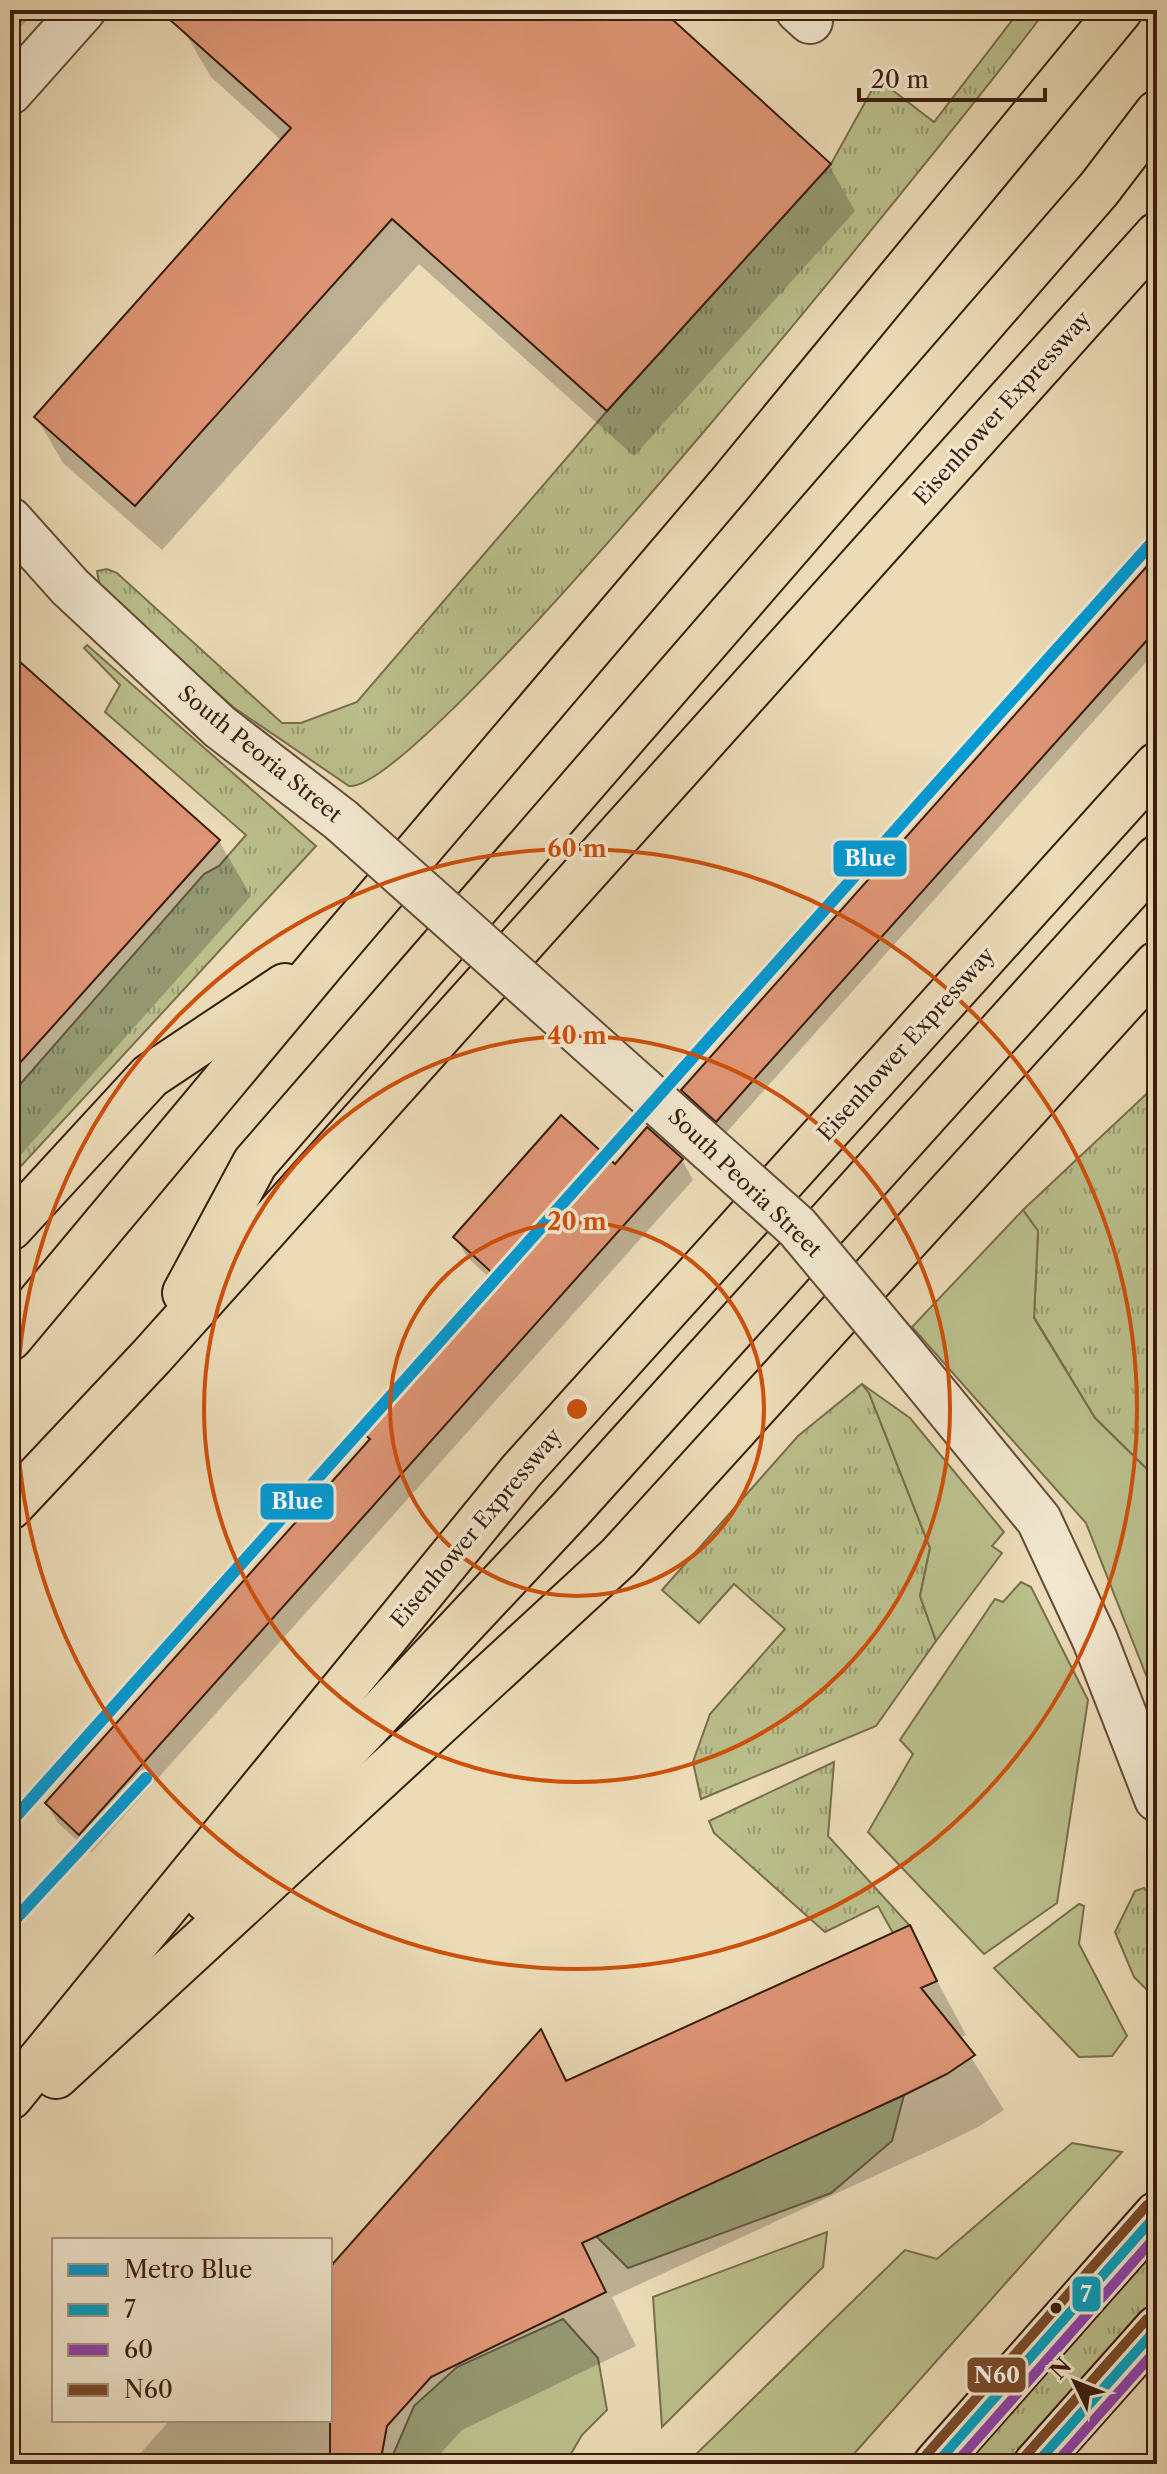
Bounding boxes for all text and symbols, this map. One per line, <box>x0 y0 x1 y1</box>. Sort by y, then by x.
scale bar <box>859 52 1045 102</box>
text: 20 m <box>871 65 929 94</box>
street label: Eisenhower Expressway <box>908 305 1097 511</box>
street label: South Peoria Street <box>173 680 348 828</box>
text: 60 m <box>547 834 607 863</box>
line badge: Blue <box>832 839 908 878</box>
text: Blue <box>844 845 896 872</box>
street label: Eisenhower Expressway <box>812 941 1001 1147</box>
text: 40 m <box>547 1021 607 1050</box>
street label: South Peoria Street <box>663 1103 828 1263</box>
text: 20 m <box>547 1207 607 1236</box>
centre of rings <box>563 1395 591 1423</box>
street label: Eisenhower Expressway <box>385 1422 568 1633</box>
line badge: Blue <box>259 1482 335 1521</box>
text: Blue <box>271 1488 323 1515</box>
legend <box>52 2238 332 2422</box>
text: Metro Blue <box>124 2255 253 2284</box>
line badge: 7 <box>1071 2275 1102 2313</box>
text: 7 <box>1080 2281 1092 2308</box>
text: 7 <box>124 2295 136 2324</box>
unlabelled marker <box>1048 2300 1064 2316</box>
text: 60 <box>124 2335 153 2364</box>
north arrow <box>1035 2342 1115 2422</box>
text: N <box>1044 2353 1077 2385</box>
line badge: N60 <box>966 2356 1027 2394</box>
text: N60 <box>974 2362 1020 2389</box>
text: N60 <box>124 2375 173 2404</box>

